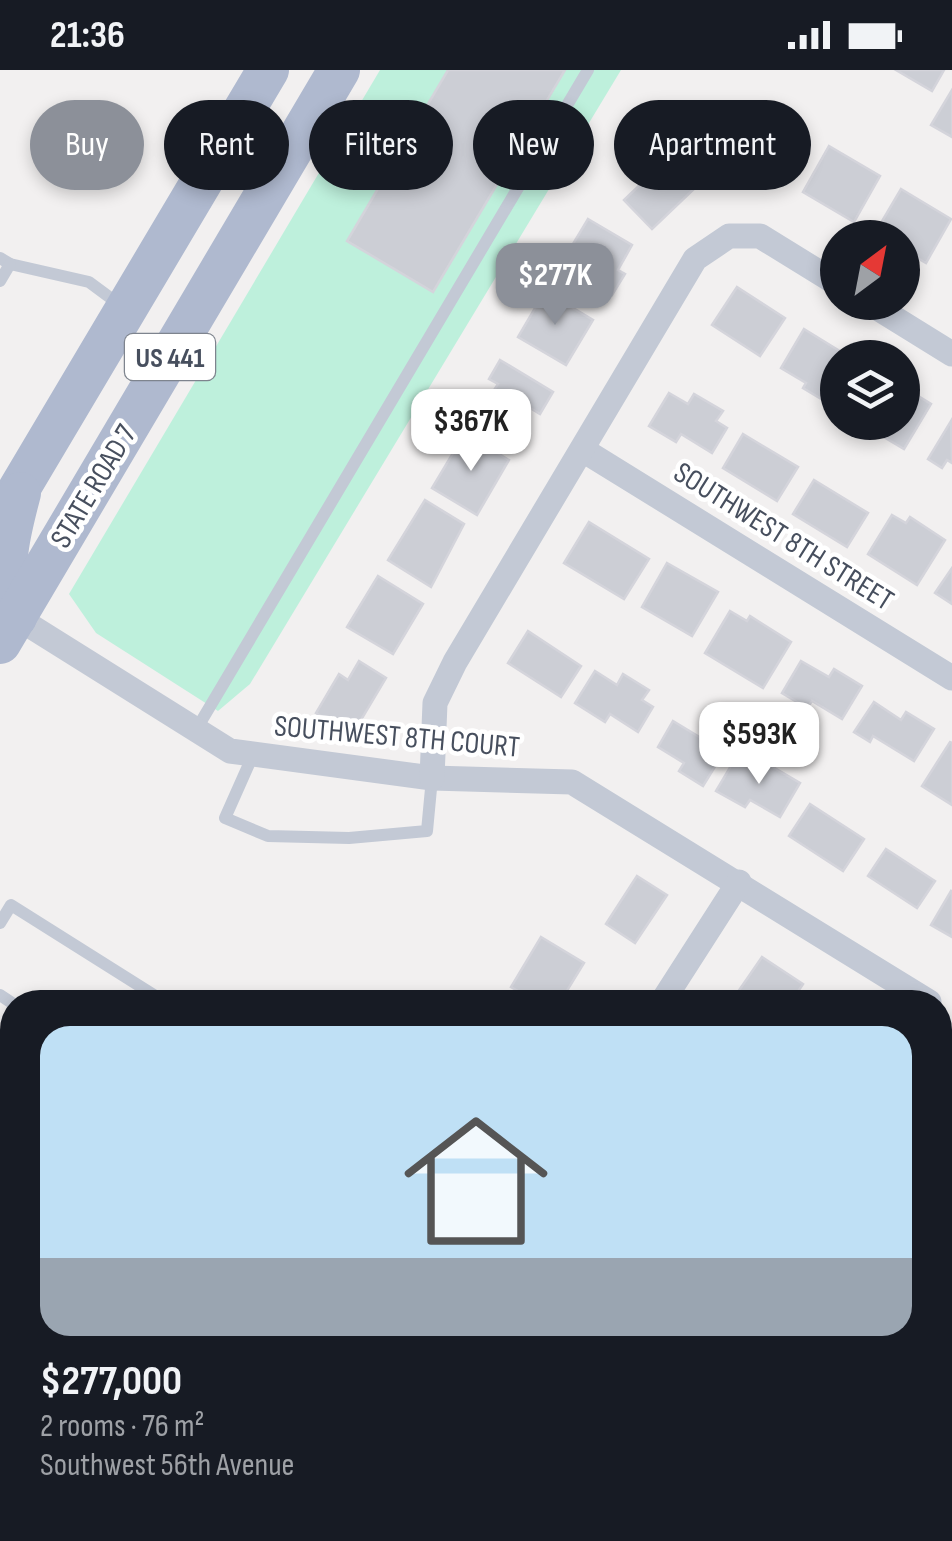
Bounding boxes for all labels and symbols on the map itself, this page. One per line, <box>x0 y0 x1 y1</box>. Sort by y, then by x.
north arrow <box>820 220 920 320</box>
pin: $277K <box>485 243 625 328</box>
road number: US 441 <box>125 334 215 380</box>
pin: $367K <box>401 389 541 474</box>
street label: STATE ROAD 7 <box>43 418 145 555</box>
street label: SOUTHWEST 8TH STREET <box>667 455 900 619</box>
pin: $593K <box>689 702 829 787</box>
street label: SOUTHWEST 8TH COURT <box>273 708 521 766</box>

